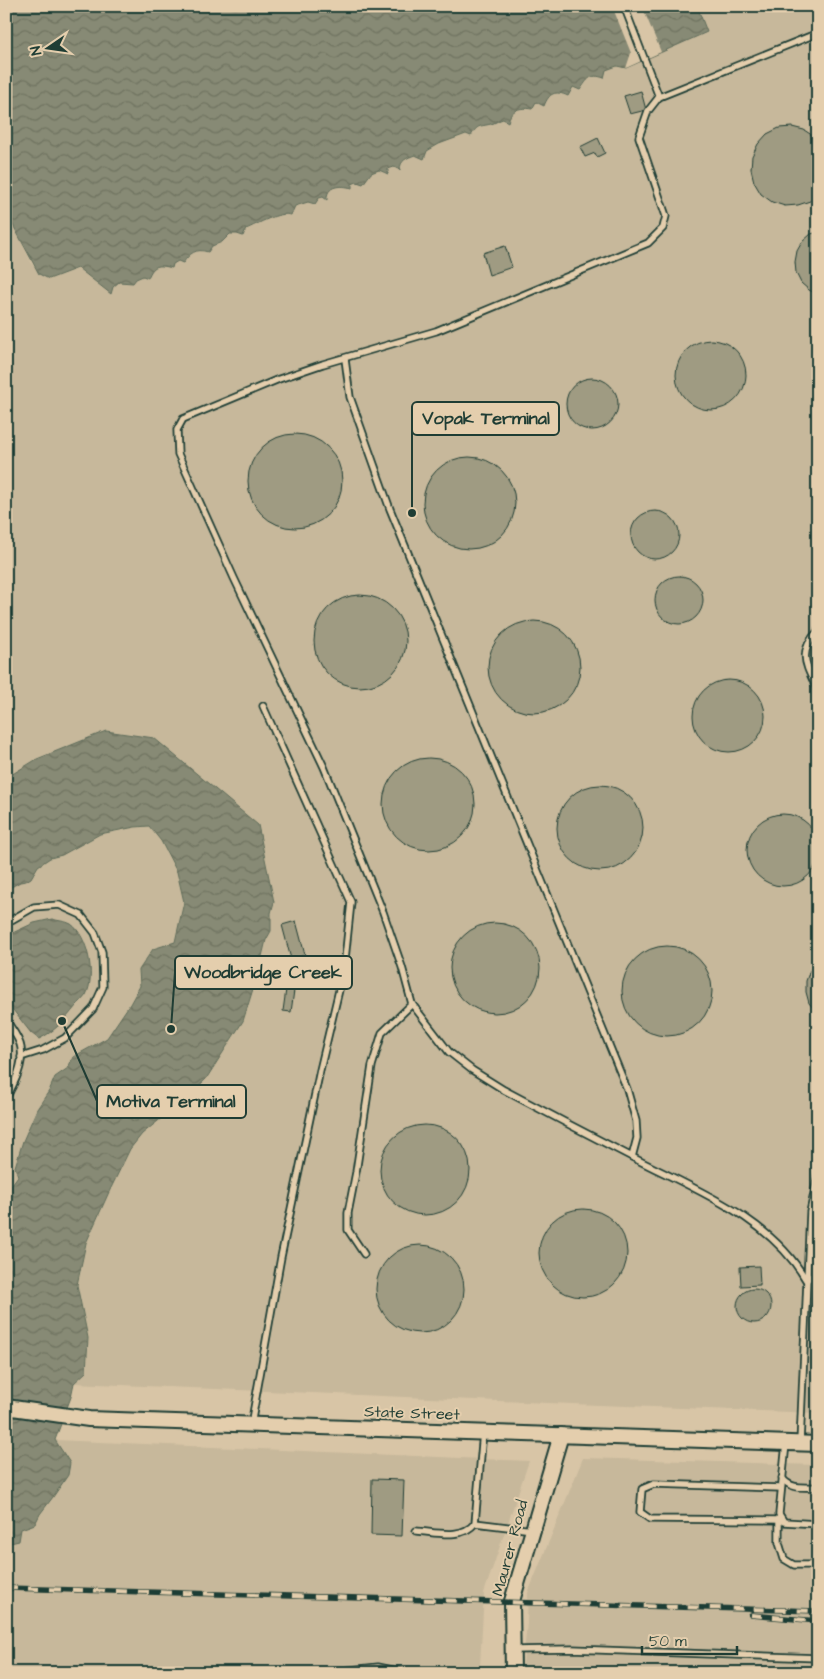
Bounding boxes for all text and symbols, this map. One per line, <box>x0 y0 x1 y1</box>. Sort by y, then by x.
north arrow <box>22 22 72 72</box>
text: N <box>26 44 47 57</box>
callout: Vopak Terminal <box>412 402 559 435</box>
text: Vopak Terminal <box>421 406 550 431</box>
callout: Woodbridge Creek <box>175 956 352 989</box>
text: Woodbridge Creek <box>183 960 343 986</box>
callout: Motiva Terminal <box>97 1085 246 1118</box>
text: Motiva Terminal <box>106 1089 236 1114</box>
street label: State Street <box>364 1400 461 1426</box>
street label: Maurer Road <box>487 1497 533 1599</box>
scale bar <box>642 1624 736 1656</box>
text: 50 m <box>649 1631 687 1652</box>

